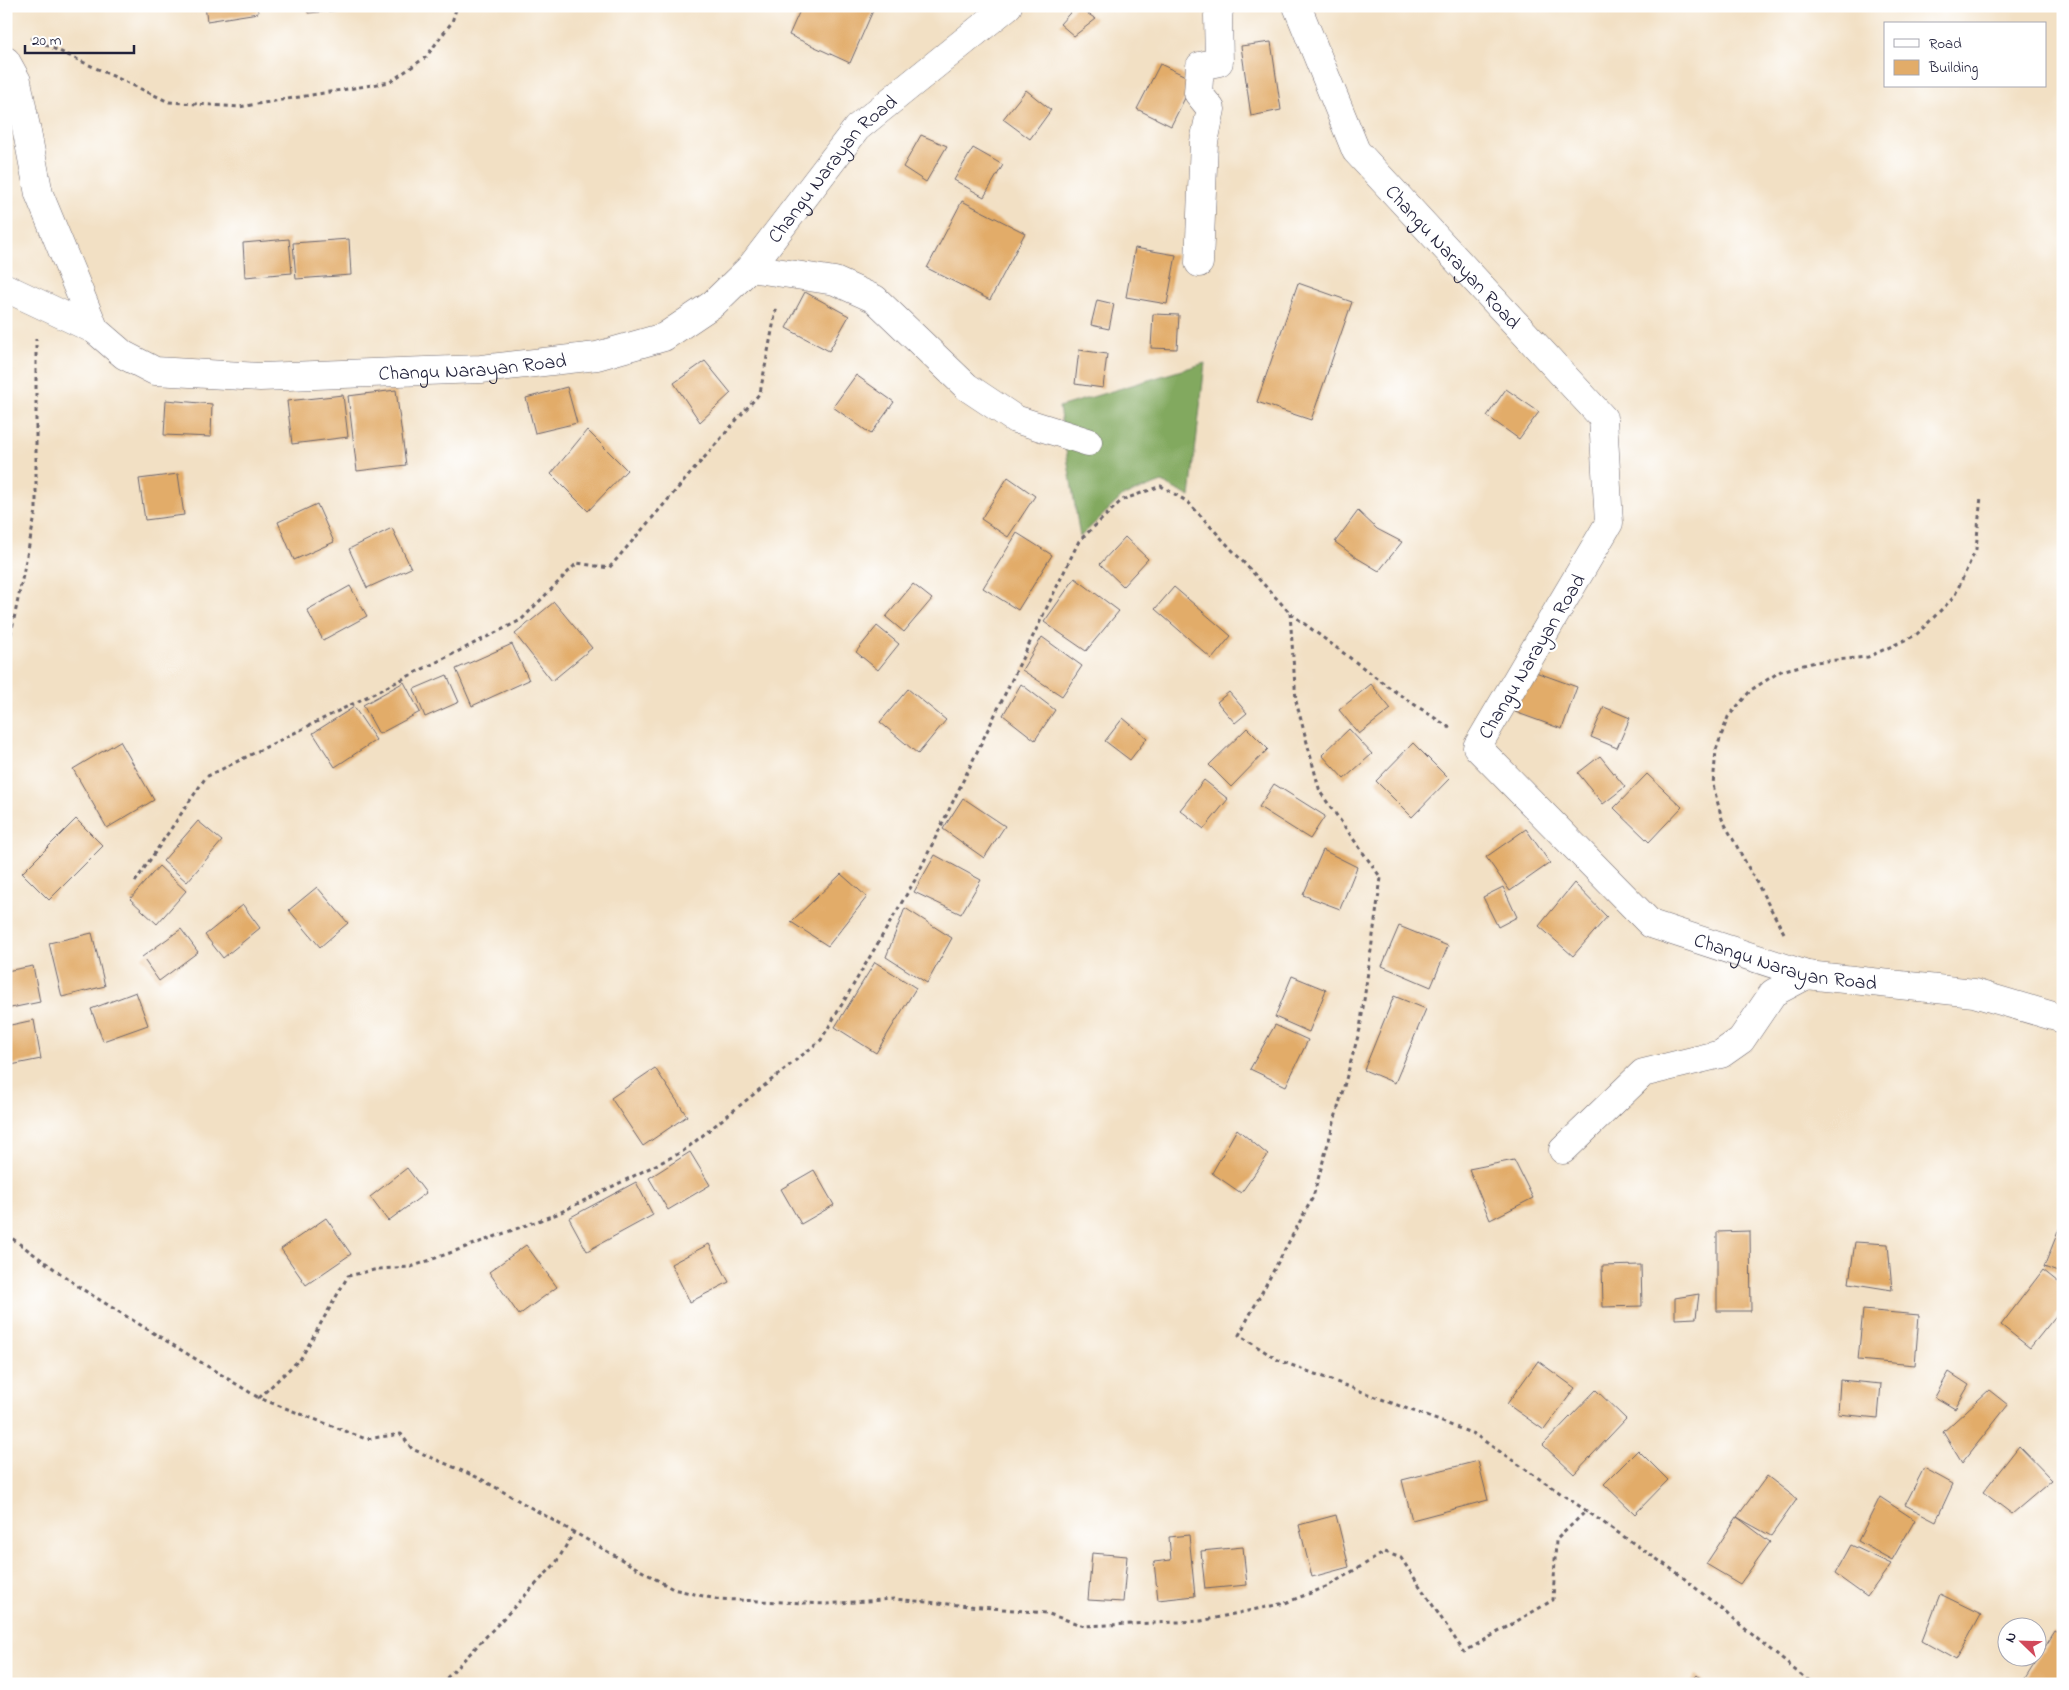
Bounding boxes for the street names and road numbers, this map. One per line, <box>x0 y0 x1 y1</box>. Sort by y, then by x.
street label: Changu Narayan Road <box>762 89 904 250</box>
street label: Changu Narayan Road <box>1377 179 1526 337</box>
street label: Changu Narayan Road <box>378 348 568 390</box>
street label: Changu Narayan Road <box>1472 569 1595 746</box>
street label: Changu Narayan Road <box>1690 927 1878 999</box>

